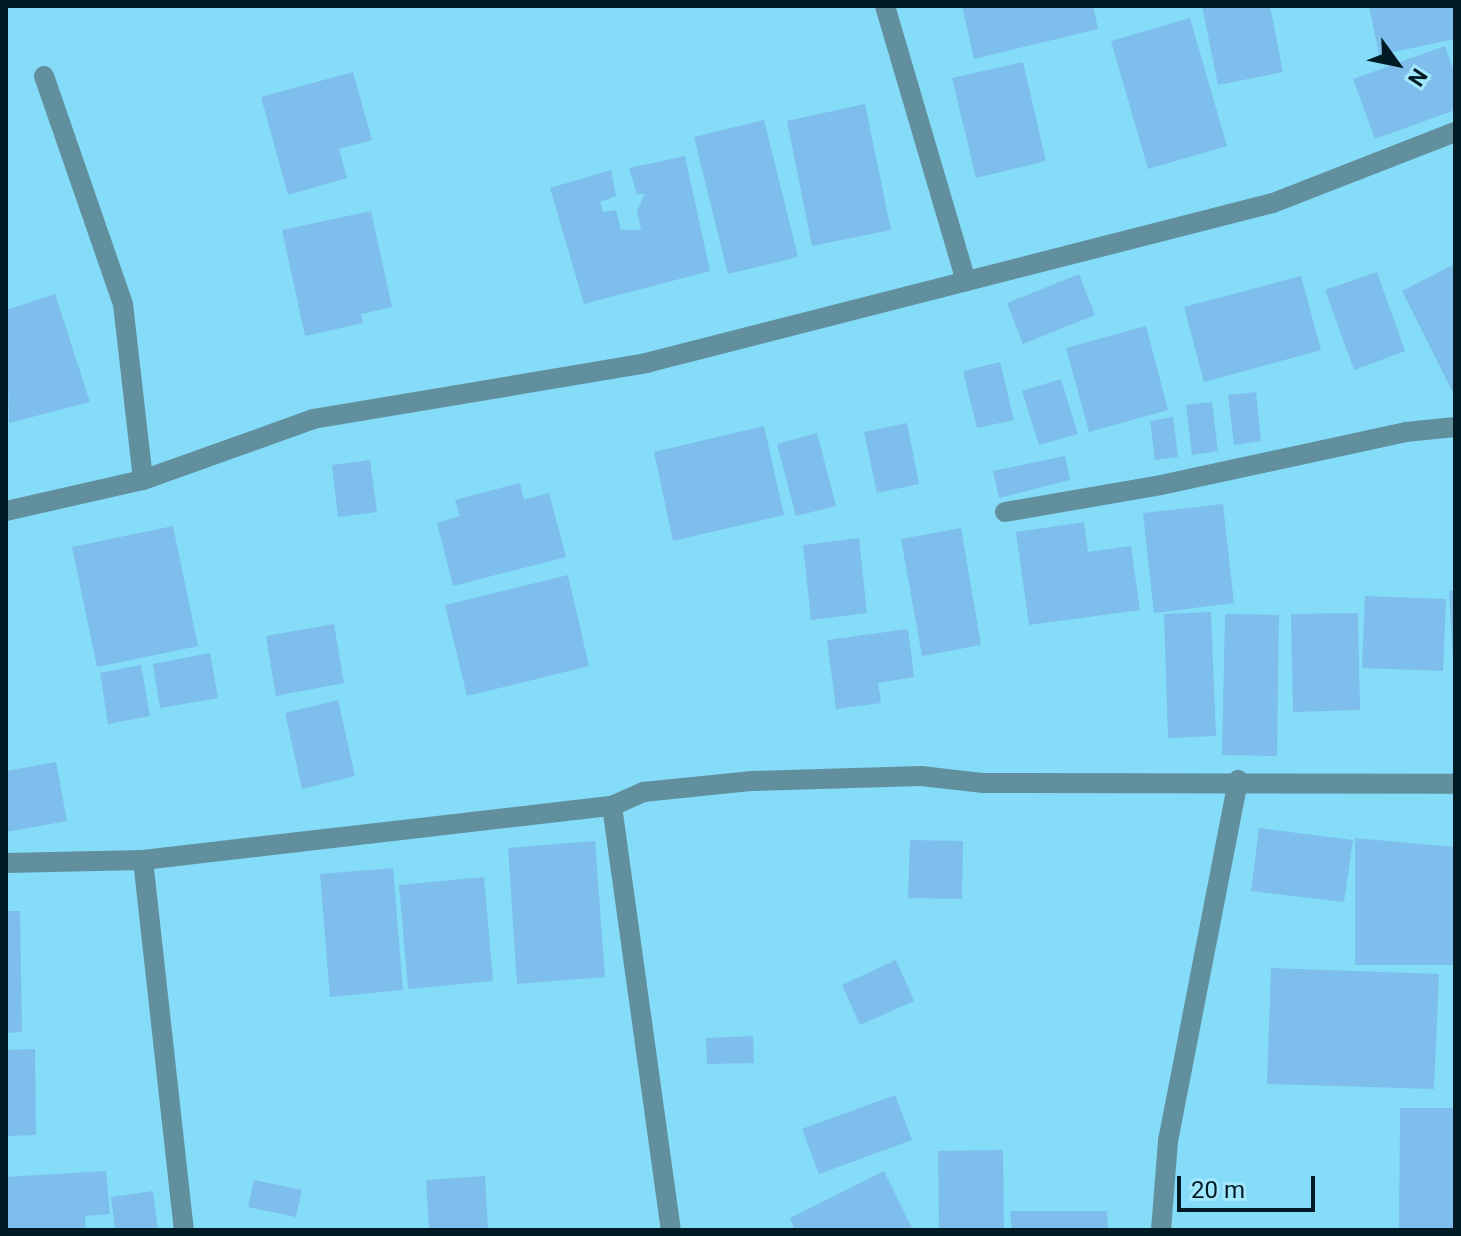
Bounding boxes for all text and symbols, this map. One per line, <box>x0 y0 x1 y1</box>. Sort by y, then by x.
north arrow <box>1357 24 1437 104</box>
text: N <box>1403 64 1432 91</box>
scale bar <box>1181 1160 1319 1210</box>
text: 20 m <box>1191 1176 1245 1204</box>

